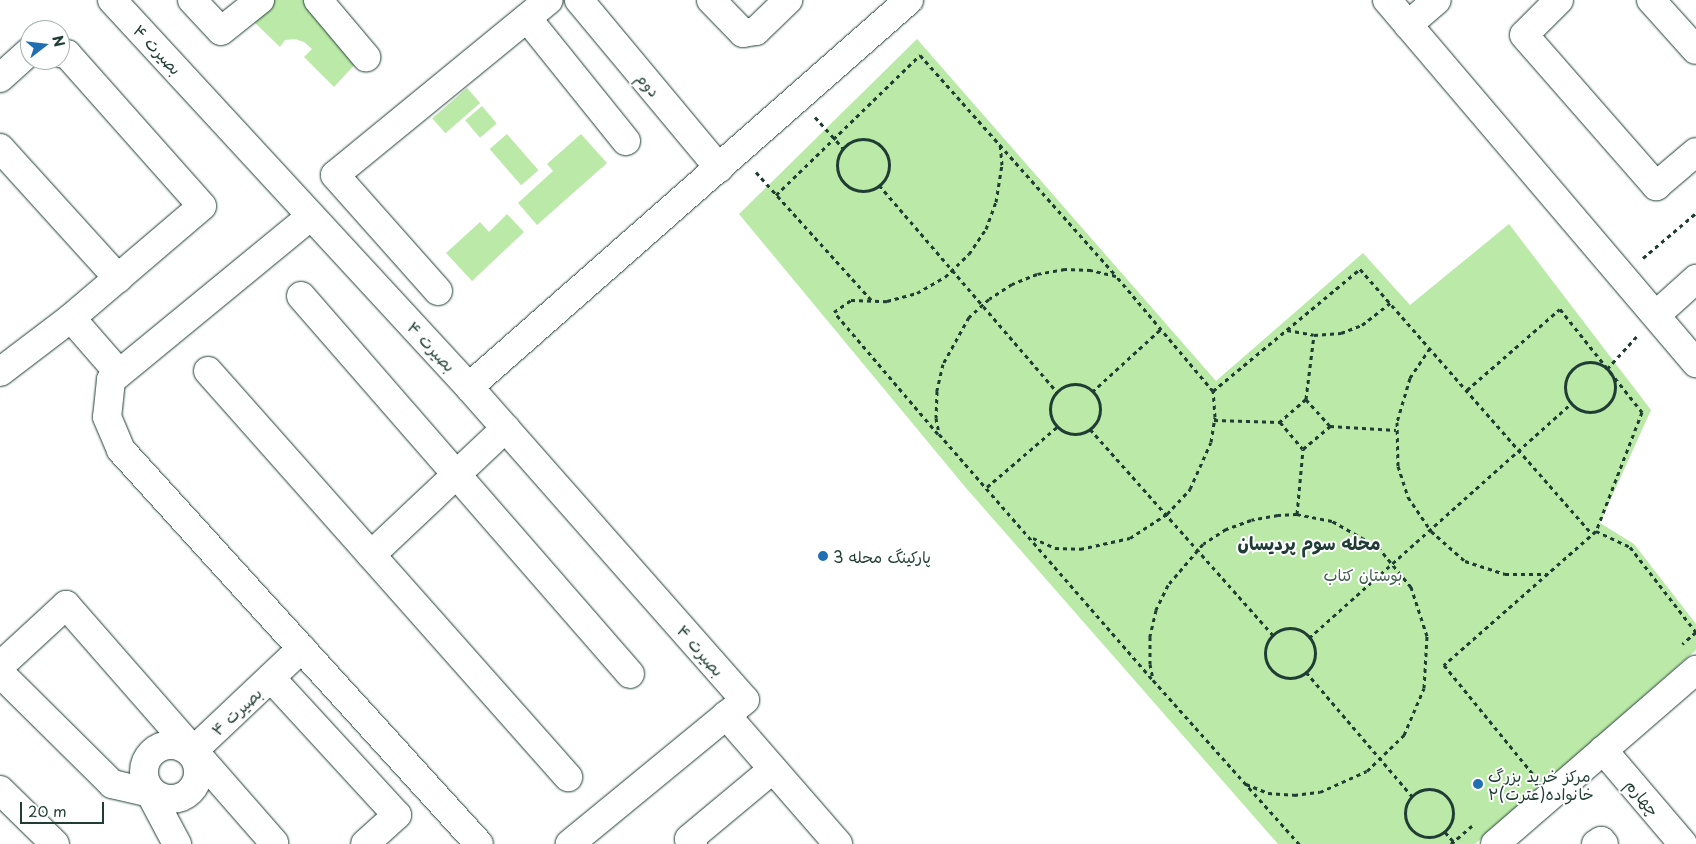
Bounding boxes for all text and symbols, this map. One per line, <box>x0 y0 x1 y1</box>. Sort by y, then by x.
north arrow <box>20 20 70 70</box>
street label: بصیرت ۴ <box>130 20 186 78</box>
text: N <box>47 33 71 49</box>
street label: دوم <box>633 68 665 100</box>
street label: بصیرت ۴ <box>404 317 460 375</box>
district label: محله سوم پردیسان <box>1238 532 1380 554</box>
place label: پارکینگ محله 3 <box>833 546 931 566</box>
marker: پارکینگ محله 3 <box>817 550 829 562</box>
park label: بوستان کتاب <box>1324 564 1402 584</box>
street label: بصیرت ۴ <box>674 620 728 680</box>
street label: بصیرت ۴ <box>207 683 265 739</box>
place label: مرکز خرید بزرگ خانواده(عترت)۲ <box>1488 765 1594 803</box>
street label: چهارم <box>1622 775 1664 819</box>
marker: مرکز خرید بزرگ خانواده(عترت)۲ <box>1472 778 1484 790</box>
scale bar <box>22 792 106 824</box>
text: 20 m <box>28 799 67 822</box>

